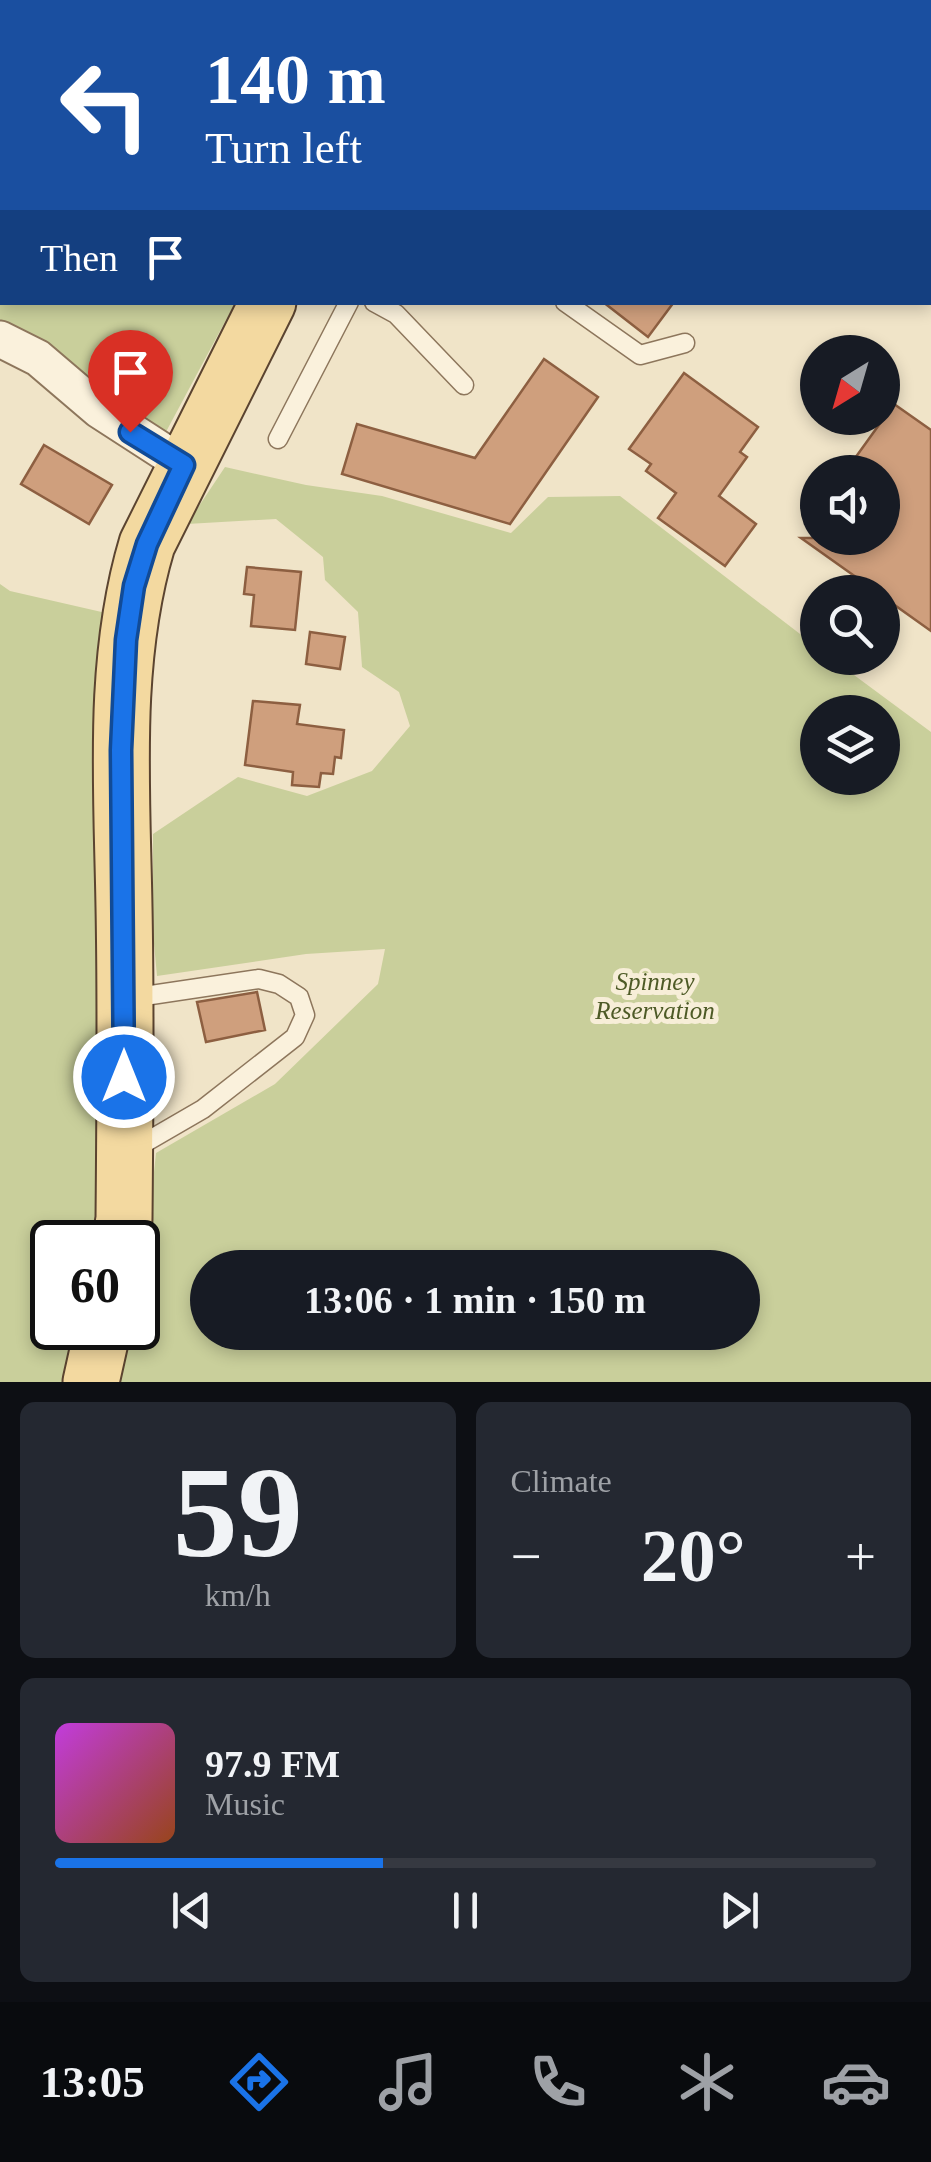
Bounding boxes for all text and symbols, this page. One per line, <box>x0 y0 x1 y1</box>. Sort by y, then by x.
icon: left <box>40 40 170 170</box>
text: 140 m <box>205 41 386 118</box>
text: Turn left <box>205 123 362 173</box>
icon: arrive <box>138 230 193 285</box>
text: Then <box>40 237 118 279</box>
pin <box>88 330 173 433</box>
north arrow <box>800 335 900 435</box>
map controls <box>800 335 900 795</box>
icon: arrive <box>103 345 158 400</box>
button: sound <box>800 455 900 555</box>
button: search <box>800 575 900 675</box>
button: layers <box>800 695 900 795</box>
park label: Spinney Reservation <box>594 968 715 1024</box>
position arrow <box>72 1025 176 1129</box>
speed limit sign: 60 <box>30 1220 160 1350</box>
text: 13:06 · 1 min · 150 m <box>304 1279 646 1321</box>
text: 59 <box>173 1440 303 1584</box>
text: Climate <box>511 1463 612 1499</box>
text: 20° <box>641 1514 746 1597</box>
text: − <box>511 1526 542 1587</box>
text: + <box>845 1526 876 1587</box>
text: km/h <box>205 1577 271 1613</box>
text: 97.9 FM <box>205 1743 340 1785</box>
text: Music <box>205 1786 285 1822</box>
icon: previous <box>164 1883 219 1938</box>
icon: pause <box>438 1883 493 1938</box>
icon: next <box>712 1883 767 1938</box>
icon: directions <box>224 2047 294 2117</box>
icon: music <box>373 2047 443 2117</box>
icon: phone <box>523 2047 593 2117</box>
icon: climate <box>672 2047 742 2117</box>
icon: car <box>821 2047 891 2117</box>
text: 13:05 <box>40 2057 145 2107</box>

